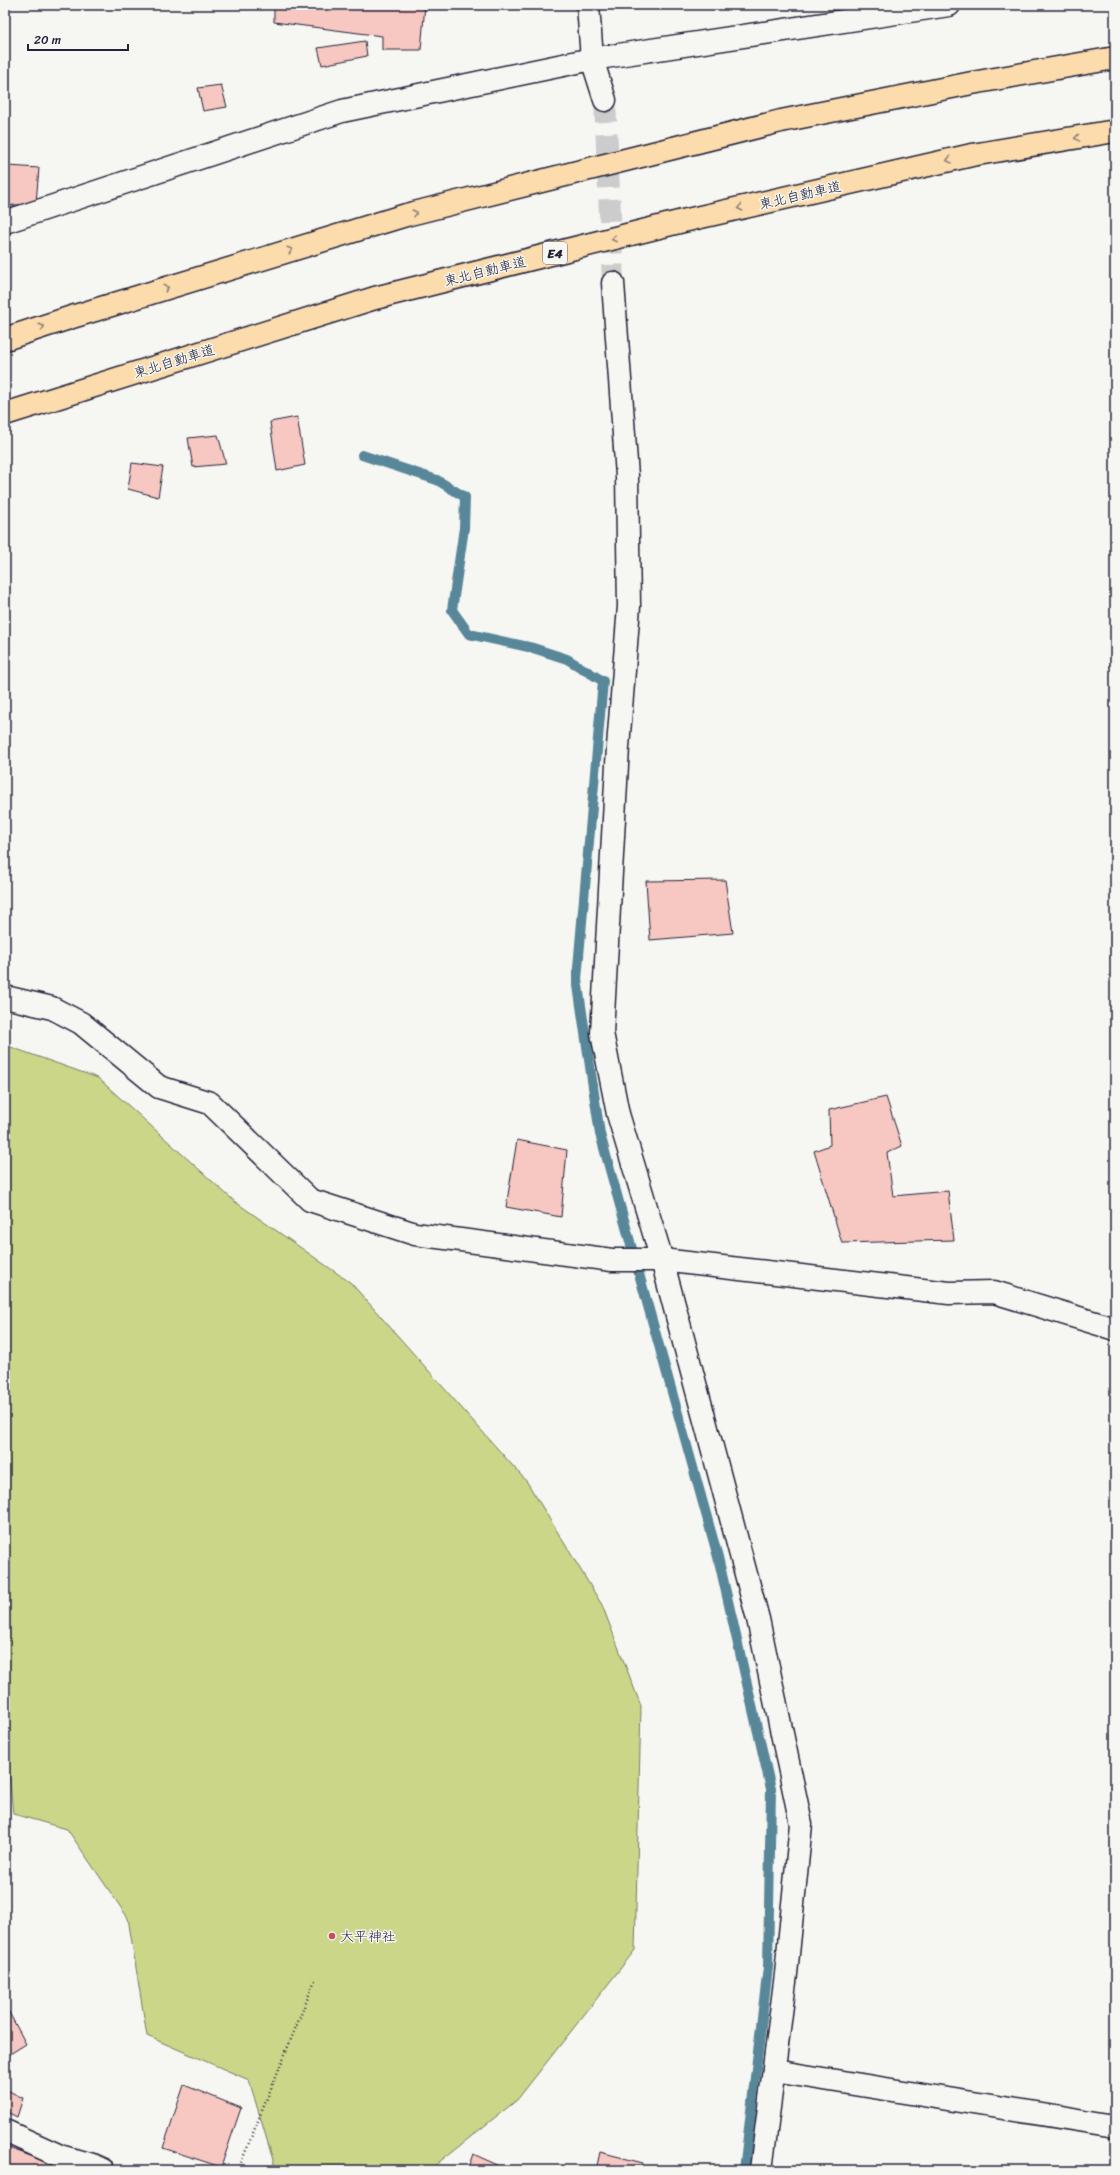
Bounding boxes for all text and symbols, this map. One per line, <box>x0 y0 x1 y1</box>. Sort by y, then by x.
scale bar <box>28 26 128 52</box>
text: 20 m <box>34 29 61 51</box>
one-way arrow <box>1073 133 1080 142</box>
one-way arrow <box>945 156 952 164</box>
street label: 東北自動車道 <box>756 174 844 217</box>
one-way arrow <box>737 204 743 212</box>
one-way arrow <box>411 209 418 218</box>
one-way arrow <box>610 234 617 243</box>
road number: E4 <box>543 242 567 264</box>
one-way arrow <box>287 247 294 255</box>
street label: 東北自動車道 <box>441 249 529 294</box>
one-way arrow <box>162 284 169 293</box>
one-way arrow <box>38 323 45 332</box>
street label: 東北自動車道 <box>130 337 218 386</box>
place label: 大平神社 <box>340 1924 396 1949</box>
marker: 大平神社 <box>327 1931 337 1941</box>

